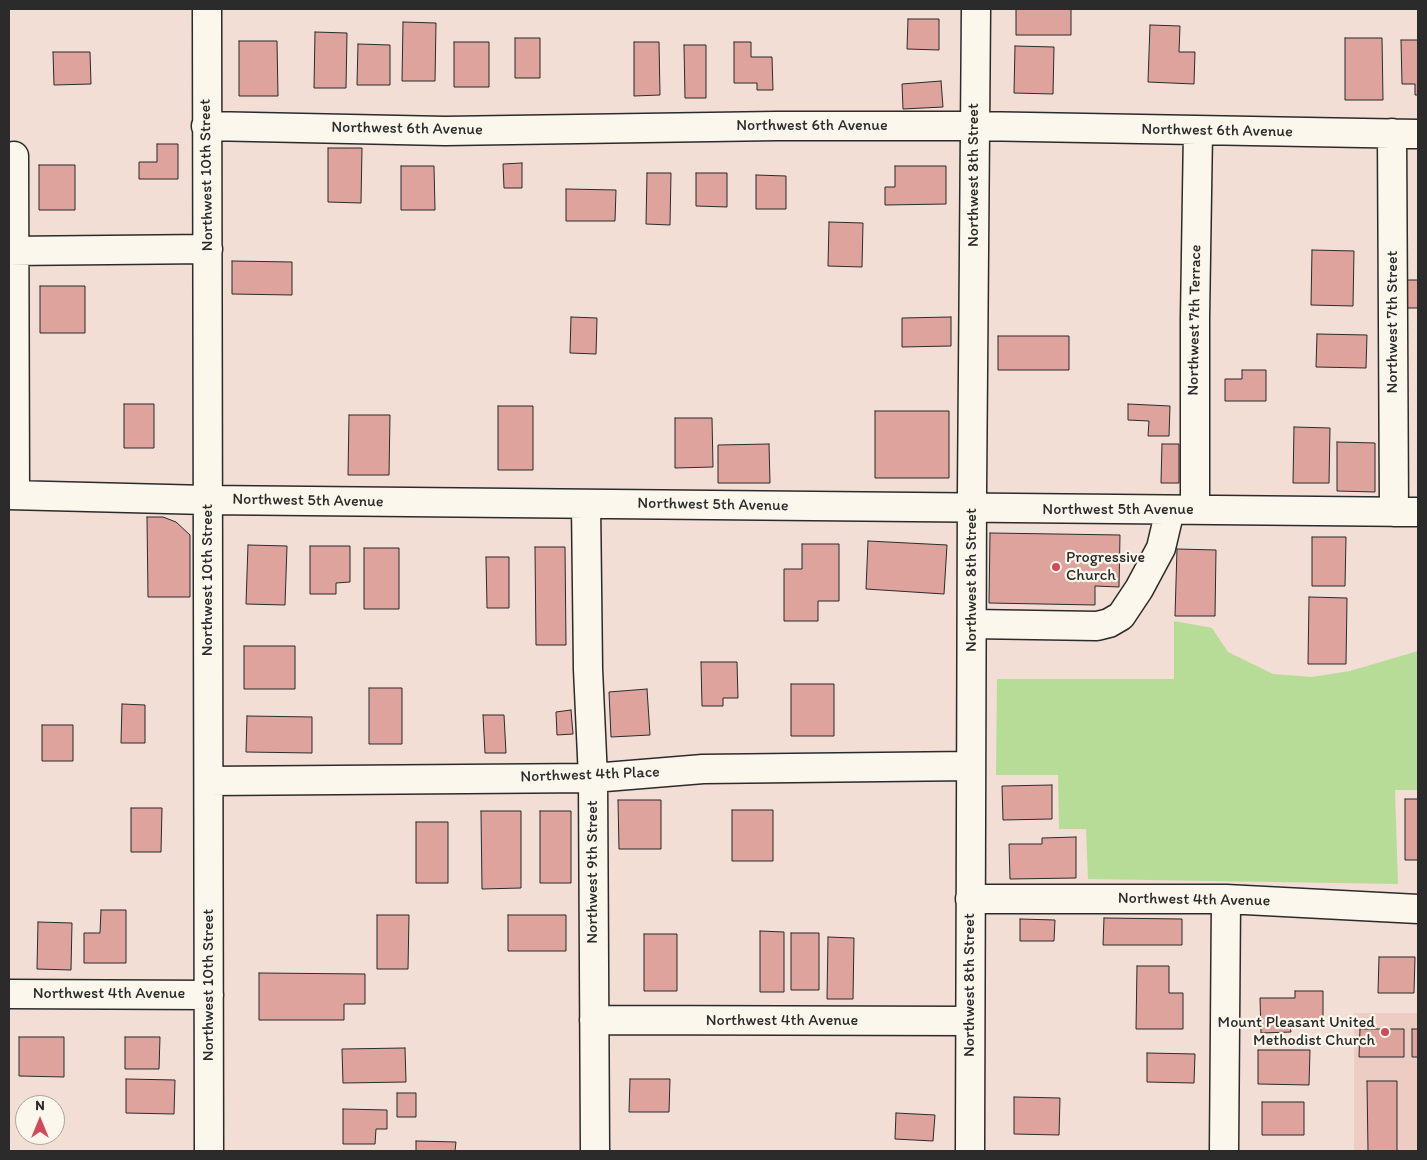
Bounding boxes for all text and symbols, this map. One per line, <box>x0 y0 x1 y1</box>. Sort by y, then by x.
street label: Northwest 10th Street <box>196 99 218 251</box>
street label: Northwest 8th Street <box>964 103 984 247</box>
street label: Northwest 6th Avenue <box>736 116 888 136</box>
street label: Northwest 6th Avenue <box>331 118 483 140</box>
street label: Northwest 6th Avenue <box>1141 120 1293 142</box>
street label: Northwest 7th Terrace <box>1184 244 1206 396</box>
street label: Northwest 7th Street <box>1383 250 1403 394</box>
street label: Northwest 5th Avenue <box>232 490 384 512</box>
street label: Northwest 5th Avenue <box>637 494 789 516</box>
street label: Northwest 5th Avenue <box>1042 500 1194 520</box>
street label: Northwest 10th Street <box>198 504 218 656</box>
street label: Northwest 8th Street <box>962 508 982 652</box>
place label: Progressive Church <box>1066 548 1145 586</box>
marker: Progressive Church <box>1050 561 1062 573</box>
street label: Northwest 4th Place <box>520 763 660 787</box>
street label: Northwest 9th Street <box>583 800 603 944</box>
street label: Northwest 4th Avenue <box>1118 889 1270 911</box>
street label: Northwest 10th Street <box>199 909 219 1061</box>
street label: Northwest 8th Street <box>960 913 980 1057</box>
street label: Northwest 4th Avenue <box>33 984 185 1004</box>
street label: Northwest 4th Avenue <box>706 1011 858 1031</box>
place label: Mount Pleasant United Methodist Church <box>1218 1013 1375 1051</box>
marker: Mount Pleasant United Methodist Church <box>1379 1026 1391 1038</box>
north arrow <box>15 1095 65 1145</box>
text: N <box>35 1097 45 1114</box>

